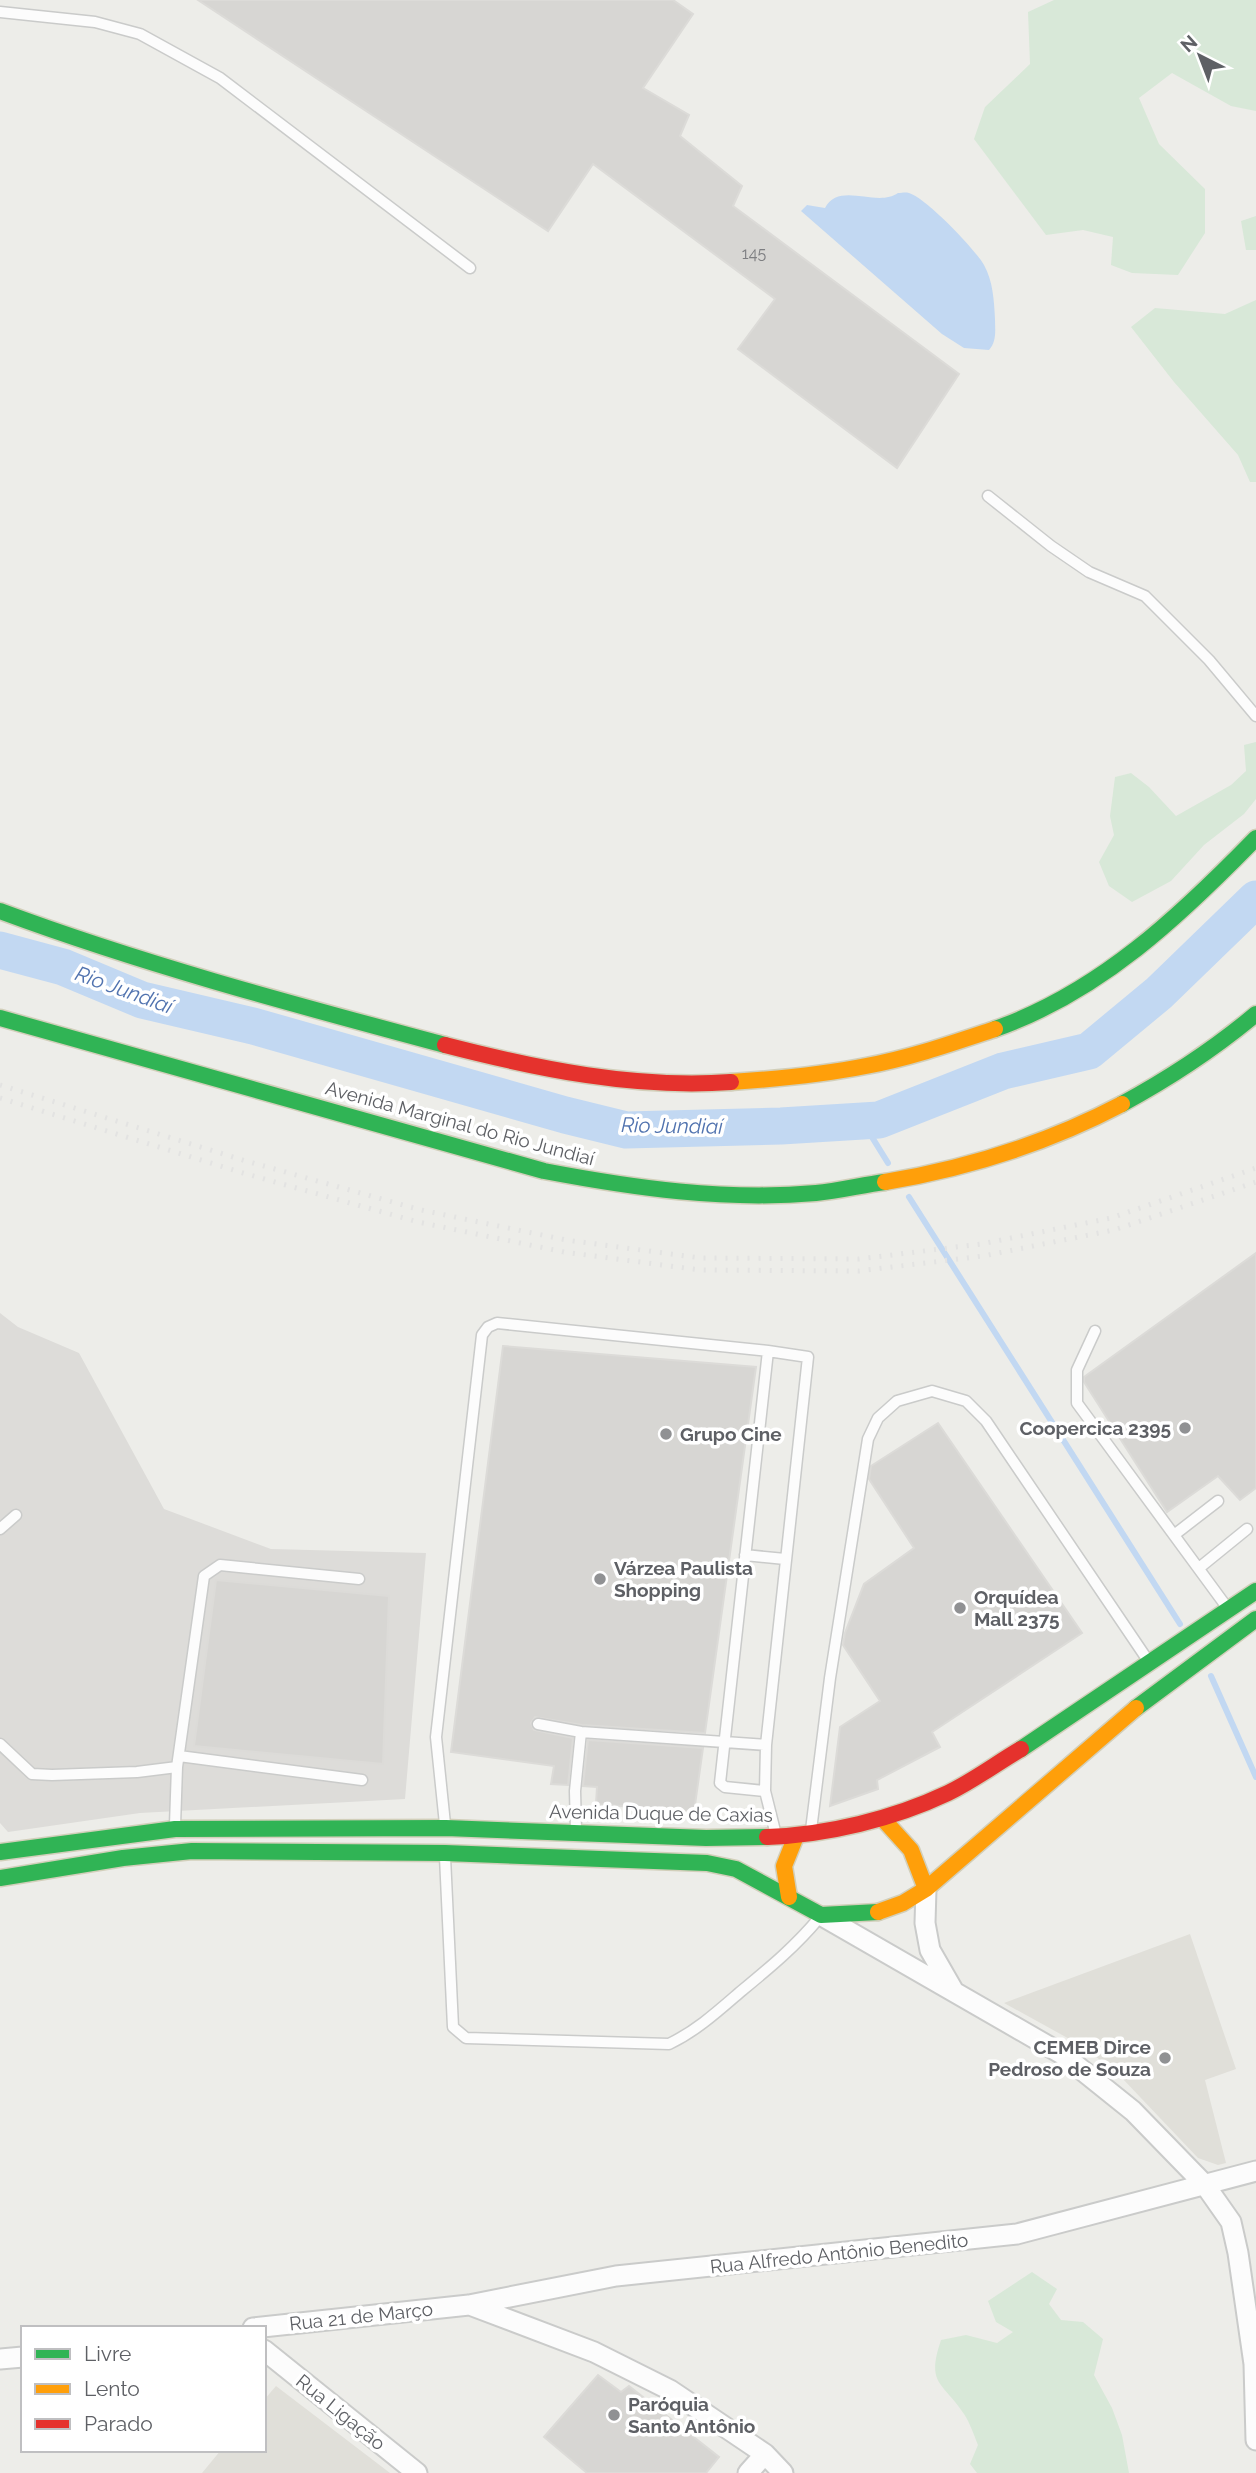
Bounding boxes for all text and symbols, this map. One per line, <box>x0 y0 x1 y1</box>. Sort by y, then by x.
north arrow <box>1165 21 1235 91</box>
text: N <box>1176 30 1201 56</box>
house number: 145 <box>742 244 766 263</box>
water label: Rio Jundiaí <box>72 960 179 1020</box>
street label: Avenida Marginal do Rio Jundiaí <box>323 1076 598 1170</box>
water label: Rio Jundiaí <box>621 1112 726 1139</box>
place label: Coopercica 2395 <box>1020 1417 1171 1439</box>
marker: Coopercica 2395 <box>1177 1420 1193 1436</box>
place label: Grupo Cine <box>680 1423 782 1445</box>
marker: Grupo Cine <box>658 1426 674 1442</box>
place label: Várzea Paulista Shopping <box>614 1557 753 1601</box>
marker: Várzea Paulista Shopping <box>592 1571 608 1587</box>
place label: Orquídea Mall 2375 <box>974 1586 1060 1630</box>
marker: Orquídea Mall 2375 <box>952 1600 968 1616</box>
street label: Avenida Duque de Caxias <box>549 1800 773 1826</box>
place label: CEMEB Dirce Pedroso de Souza <box>988 2036 1151 2080</box>
marker: CEMEB Dirce Pedroso de Souza <box>1157 2050 1173 2066</box>
street label: Rua Alfredo Antônio Benedito <box>709 2228 969 2278</box>
street label: Rua 21 de Março <box>288 2298 434 2334</box>
legend <box>21 2326 266 2452</box>
text: Livre <box>84 2341 131 2366</box>
street label: Rua Ligação <box>292 2369 390 2455</box>
text: Lento <box>84 2376 140 2401</box>
place label: Paróquia Santo Antônio <box>628 2393 755 2437</box>
marker: Paróquia Santo Antônio <box>606 2407 622 2423</box>
text: Parado <box>84 2411 153 2436</box>

